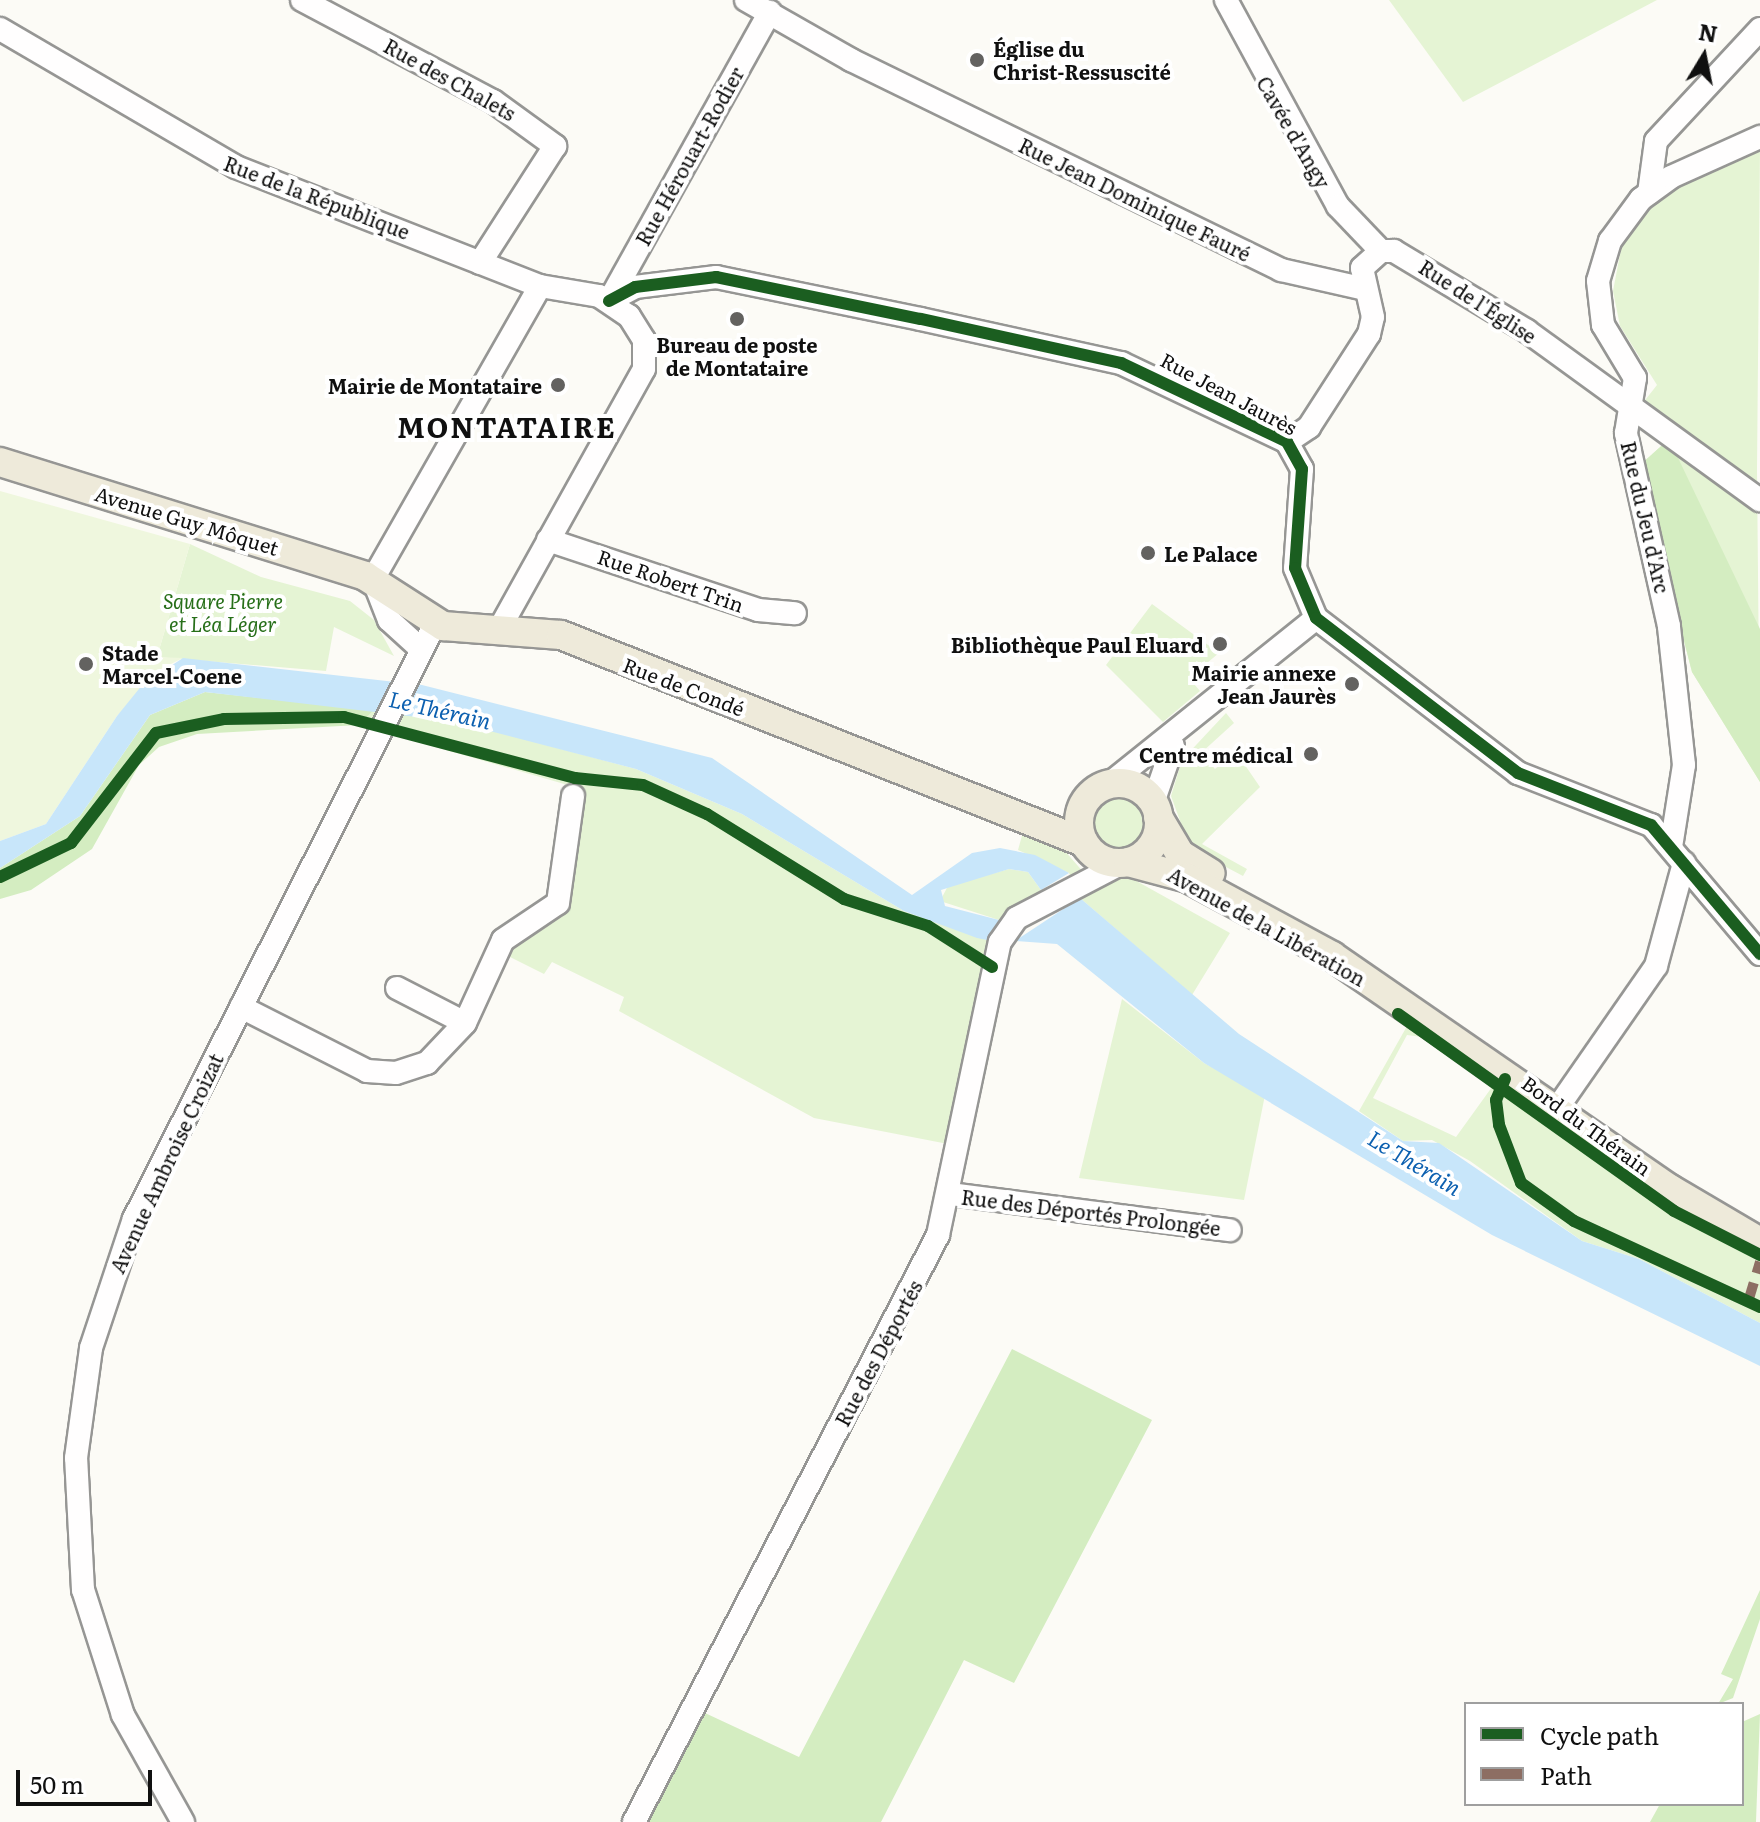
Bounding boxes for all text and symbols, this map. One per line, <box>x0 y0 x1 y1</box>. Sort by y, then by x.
text: N <box>1696 14 1720 50</box>
north arrow <box>1664 16 1744 96</box>
street label: Rue des Chalets <box>380 33 520 125</box>
place label: Église du Christ-Ressuscité <box>993 36 1171 83</box>
marker: Église du Christ-Ressuscité <box>968 51 986 69</box>
street label: Rue Hérouart-Rodier <box>630 63 748 249</box>
street label: Cavée d'Angy <box>1252 72 1336 192</box>
street label: Rue Jean Dominique Fauré <box>1015 132 1255 266</box>
street label: Rue de la République <box>221 150 413 244</box>
street label: Rue de l'Église <box>1415 254 1541 348</box>
marker: Bureau de poste de Montataire <box>728 310 746 328</box>
place label: Bureau de poste de Montataire <box>656 332 818 379</box>
street label: Rue Jean Jaurès <box>1157 347 1301 439</box>
place label: Mairie de Montataire <box>328 373 542 397</box>
marker: Mairie de Montataire <box>549 376 567 394</box>
district label: MONTATAIRE <box>397 409 617 443</box>
street label: Rue du Jeu d'Arc <box>1617 439 1675 595</box>
street label: Avenue Guy Môquet <box>92 481 282 559</box>
place label: Le Palace <box>1164 541 1258 565</box>
street label: Rue Robert Trin <box>595 544 747 616</box>
marker: Le Palace <box>1139 544 1157 562</box>
park label: Square Pierre et Léa Léger <box>163 589 283 636</box>
place label: Bibliothèque Paul Eluard <box>951 632 1204 656</box>
marker: Bibliothèque Paul Eluard <box>1211 635 1229 653</box>
place label: Stade Marcel-Coene <box>102 640 242 687</box>
street label: Rue de Condé <box>620 652 748 720</box>
marker: Stade Marcel-Coene <box>77 655 95 673</box>
place label: Mairie annexe Jean Jaurès <box>1191 660 1336 707</box>
marker: Mairie annexe Jean Jaurès <box>1343 675 1361 693</box>
water label: Le Thérain <box>387 684 493 734</box>
place label: Centre médical <box>1139 742 1293 766</box>
marker: Centre médical <box>1300 743 1322 765</box>
street label: Avenue de la Libération <box>1164 862 1370 990</box>
street label: Avenue Ambroise Croizat <box>104 1049 228 1277</box>
street label: Bord du Thérain <box>1518 1070 1656 1180</box>
water label: Le Thérain <box>1364 1124 1466 1200</box>
street label: Rue des Déportés Prolongée <box>960 1184 1222 1240</box>
street label: Rue des Déportés <box>829 1276 927 1430</box>
legend <box>1464 1702 1744 1806</box>
text: Cycle path <box>1540 1717 1659 1752</box>
scale bar <box>20 1754 156 1804</box>
text: Path <box>1540 1757 1592 1792</box>
text: 50 m <box>30 1766 84 1801</box>

